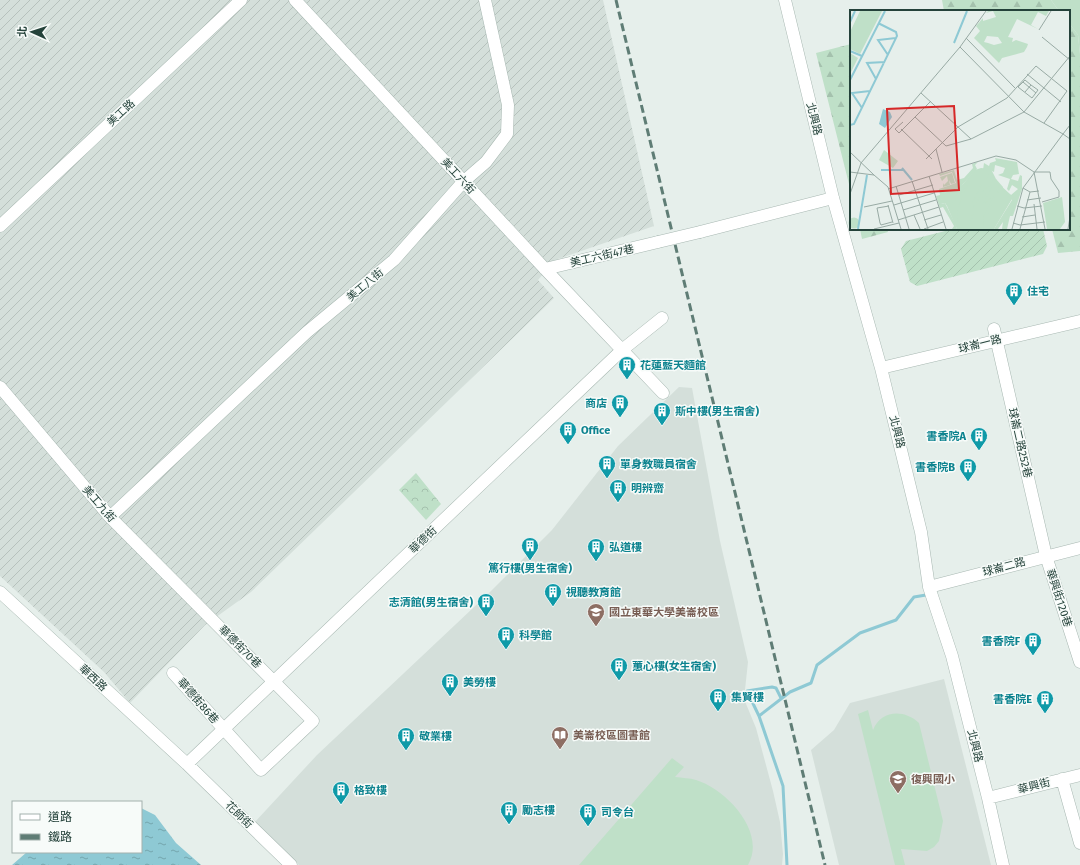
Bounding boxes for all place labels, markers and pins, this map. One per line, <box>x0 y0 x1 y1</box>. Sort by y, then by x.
building icon: 住宅 <box>1004 281 1024 306</box>
place label: 住宅 <box>1027 285 1049 298</box>
building icon: 花蓮藍天麵館 <box>617 355 637 380</box>
place label: 花蓮藍天麵館 <box>640 359 706 372</box>
building icon: 商店 <box>610 393 630 418</box>
place label: 商店 <box>585 397 607 410</box>
building icon: 斯中樓(男生宿舍) <box>652 401 672 426</box>
place label: 斯中樓(男生宿舍) <box>675 405 760 418</box>
building icon: Office <box>558 420 578 445</box>
place label: Office <box>581 424 610 437</box>
building icon: 書香院A <box>969 426 989 451</box>
place label: 書香院A <box>927 430 966 443</box>
building icon: 單身教職員宿舍 <box>597 454 617 479</box>
building icon: 書香院B <box>958 457 978 482</box>
place label: 單身教職員宿舍 <box>620 458 697 471</box>
place label: 書香院B <box>915 461 955 474</box>
building icon: 明辨齋 <box>608 478 628 503</box>
place label: 明辨齋 <box>631 482 664 495</box>
building icon: 篤行樓(男生宿舍) <box>520 536 540 561</box>
building icon: 弘道樓 <box>586 537 606 562</box>
place label: 弘道樓 <box>609 541 642 554</box>
place label: 篤行樓(男生宿舍) <box>488 562 572 575</box>
building icon: 視聽教育館 <box>543 582 563 607</box>
place label: 視聽教育館 <box>566 586 621 599</box>
building icon: 志清館(男生宿舍) <box>476 592 496 617</box>
place label: 志清館(男生宿舍) <box>389 596 473 609</box>
school or university icon: 國立東華大學美崙校區 <box>586 602 606 627</box>
place label: 國立東華大學美崙校區 <box>609 606 719 619</box>
building icon: 科學館 <box>496 625 516 650</box>
place label: 科學館 <box>519 629 552 642</box>
building icon: 書香院F <box>1023 631 1043 656</box>
place label: 書香院F <box>982 635 1021 648</box>
building icon: 蕙心樓(女生宿舍) <box>609 656 629 681</box>
place label: 蕙心樓(女生宿舍) <box>632 660 717 673</box>
building icon: 美勞樓 <box>440 672 460 697</box>
place label: 美勞樓 <box>463 676 496 689</box>
building icon: 集賢樓 <box>708 687 728 712</box>
building icon: 書香院E <box>1035 689 1055 714</box>
place label: 集賢樓 <box>731 691 764 704</box>
place label: 書香院E <box>993 693 1032 706</box>
library icon: 美崙校區圖書館 <box>550 725 570 750</box>
building icon: 敬業樓 <box>396 726 416 751</box>
place label: 美崙校區圖書館 <box>573 729 650 742</box>
place label: 敬業樓 <box>419 730 452 743</box>
school or university icon: 復興國小 <box>888 769 908 794</box>
place label: 復興國小 <box>911 773 955 786</box>
building icon: 格致樓 <box>331 780 351 805</box>
place label: 格致樓 <box>354 784 387 797</box>
building icon: 勵志樓 <box>499 800 519 825</box>
building icon: 司令台 <box>578 802 598 827</box>
place label: 勵志樓 <box>522 804 555 817</box>
place label: 司令台 <box>601 806 634 819</box>

